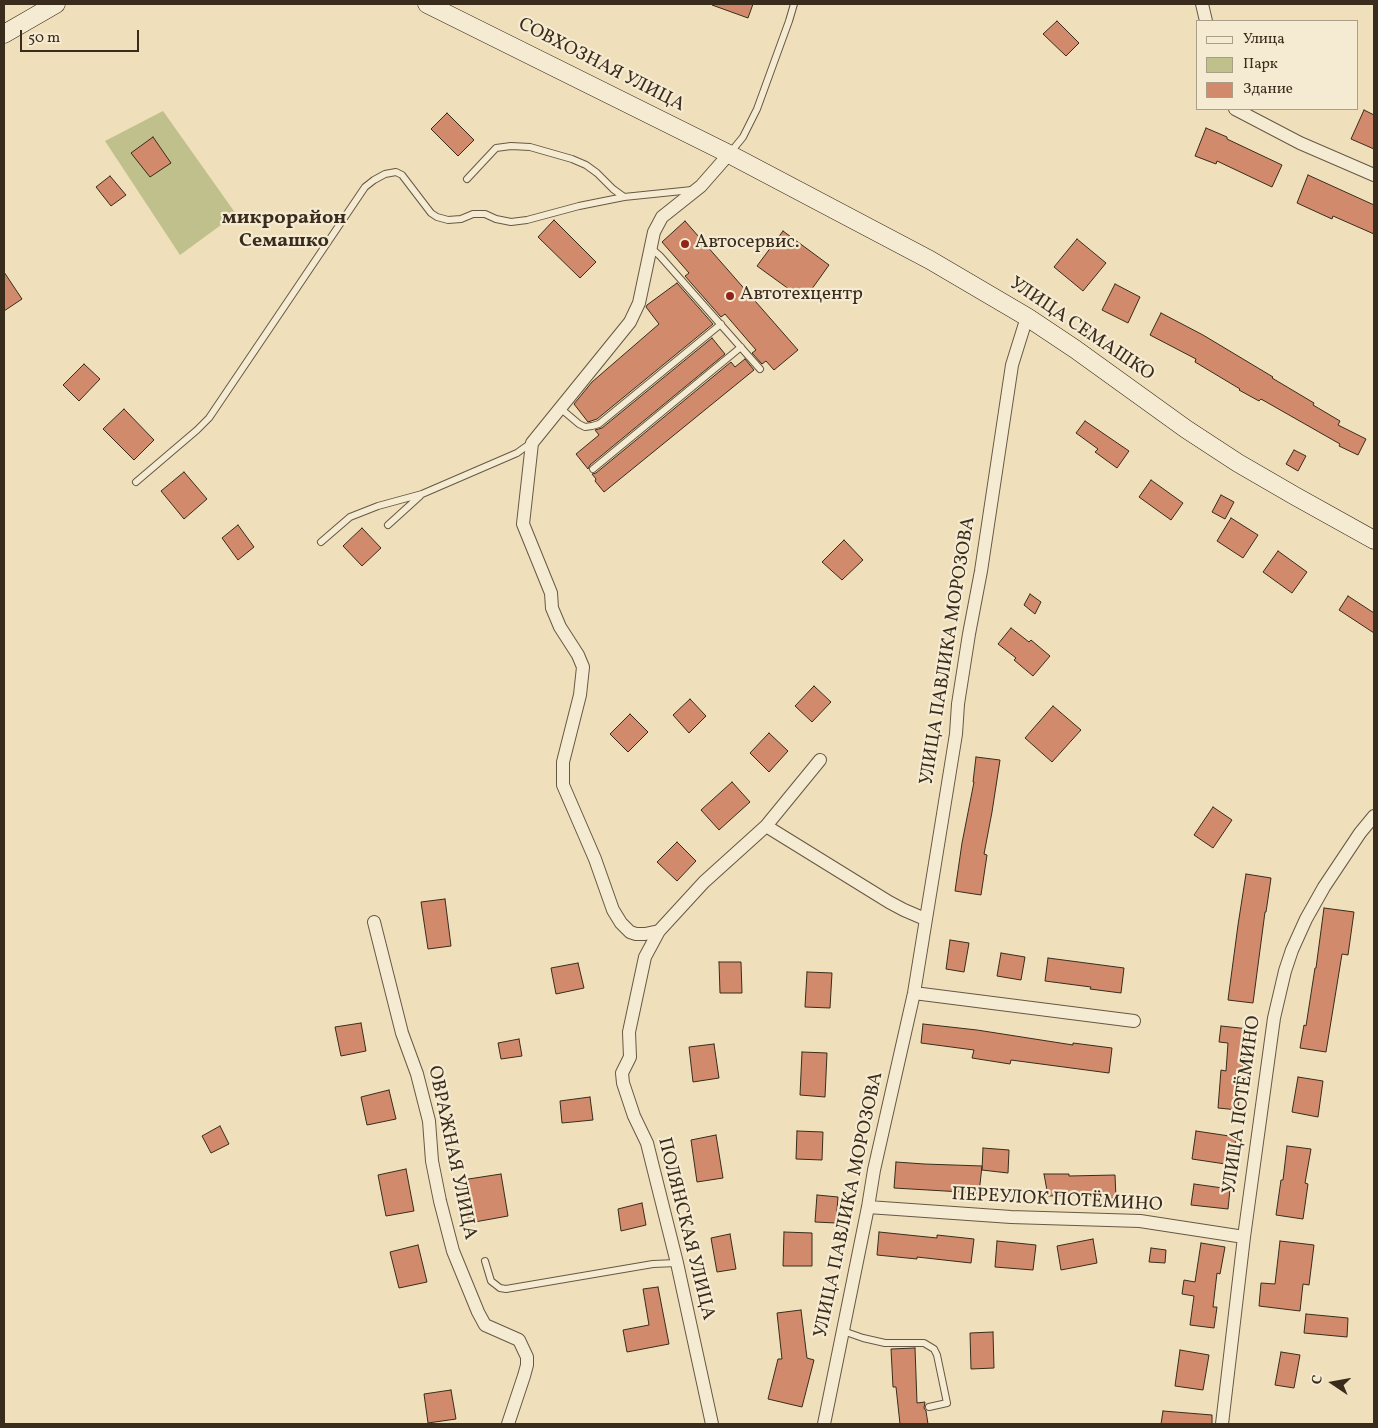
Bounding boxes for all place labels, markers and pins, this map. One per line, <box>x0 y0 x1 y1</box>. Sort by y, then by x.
place label: Автосервис. <box>695 233 800 255</box>
marker: Автосервис. <box>679 238 691 250</box>
place label: Автотехцентр <box>740 285 863 307</box>
marker: Автотехцентр <box>724 290 736 302</box>

